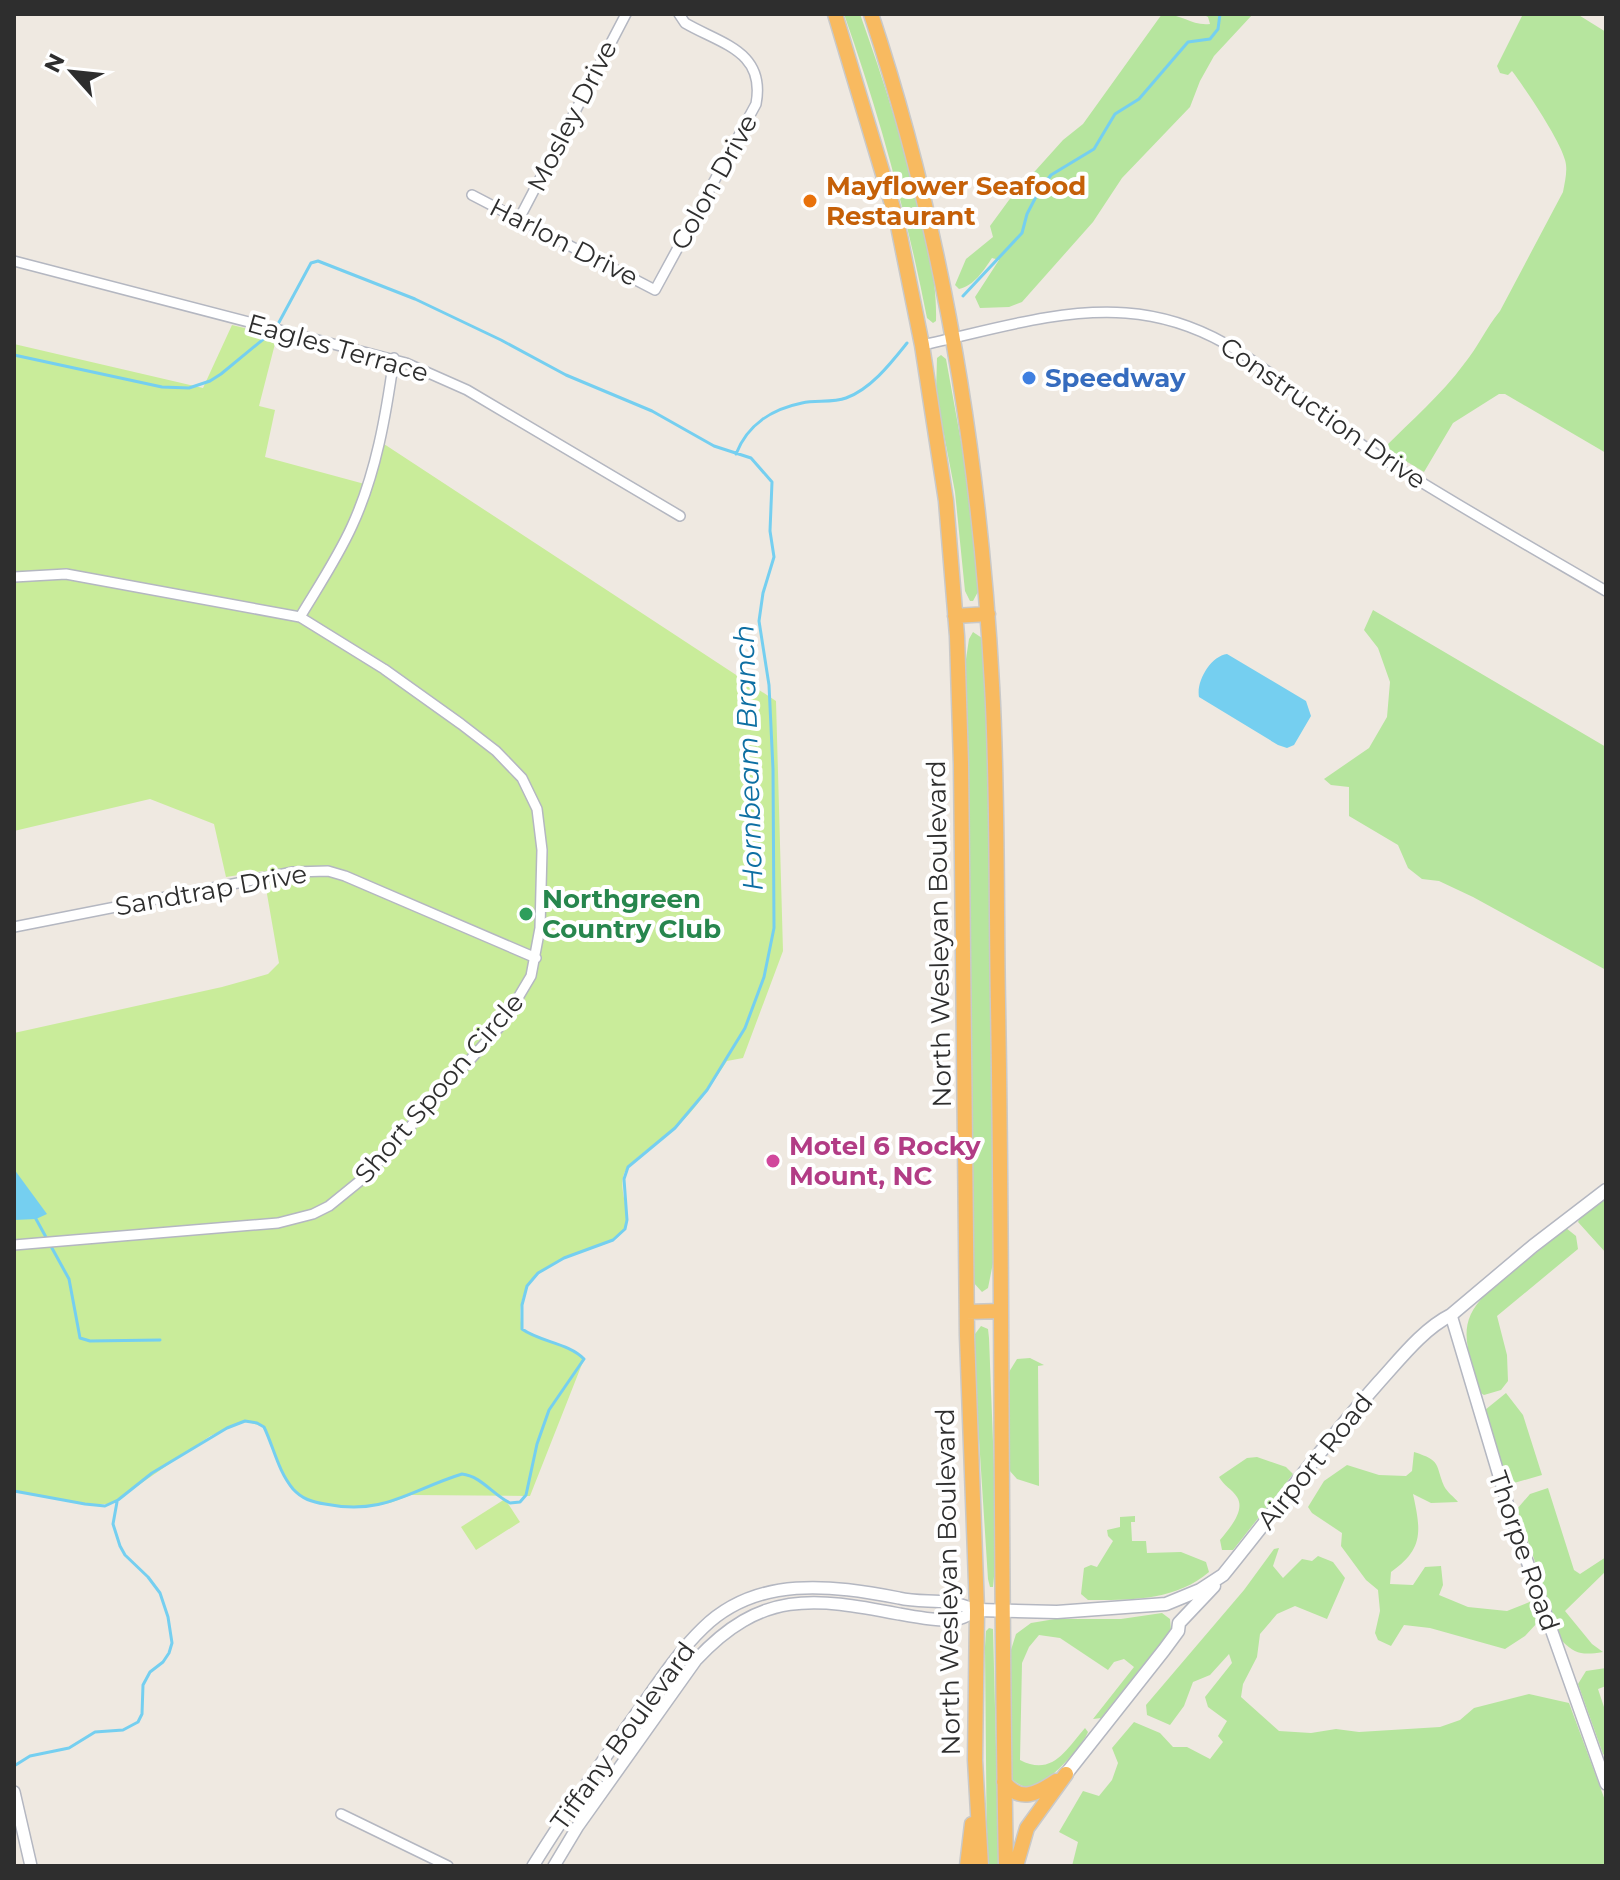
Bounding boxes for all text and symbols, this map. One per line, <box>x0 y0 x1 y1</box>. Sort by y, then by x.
north arrow <box>32 32 112 112</box>
street label: Mosley Drive <box>520 35 624 197</box>
text: N <box>39 49 71 77</box>
street label: Colon Drive <box>664 109 764 255</box>
place label: Mayflower Seafood Restaurant <box>826 170 1086 232</box>
street label: Harlon Drive <box>484 191 644 293</box>
marker: Mayflower Seafood Restaurant <box>801 192 819 210</box>
street label: Eagles Terrace <box>244 307 432 389</box>
street label: Construction Drive <box>1214 330 1432 496</box>
place label: Speedway <box>1045 362 1186 394</box>
marker: Speedway <box>1020 369 1038 387</box>
water label: Hornbeam Branch <box>726 624 770 892</box>
street label: North Wesleyan Boulevard <box>920 760 958 1108</box>
street label: Sandtrap Drive <box>113 857 309 923</box>
place label: Northgreen Country Club <box>542 883 721 945</box>
marker: Northgreen Country Club <box>517 905 535 923</box>
street label: Short Spoon Circle <box>348 986 530 1190</box>
place label: Motel 6 Rocky Mount, NC <box>789 1130 981 1192</box>
marker: Motel 6 Rocky Mount, NC <box>764 1152 782 1170</box>
street label: Airport Road <box>1250 1386 1380 1536</box>
street label: North Wesleyan Boulevard <box>929 1408 967 1756</box>
street label: Thorpe Road <box>1482 1467 1566 1635</box>
street label: Tiffany Boulevard <box>544 1636 702 1836</box>

